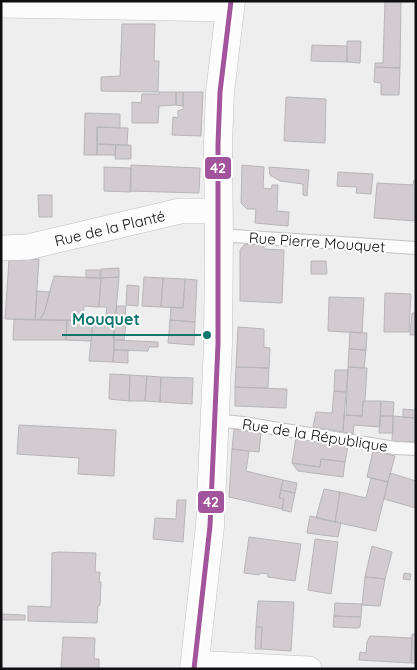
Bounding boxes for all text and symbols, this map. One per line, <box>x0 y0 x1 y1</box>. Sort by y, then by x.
line badge: 42 <box>204 156 232 180</box>
text: 42 <box>210 159 226 177</box>
street label: Rue de la Planté <box>53 205 167 250</box>
street label: Rue Pierre Mouquet <box>248 228 386 256</box>
callout: Mouquet <box>62 304 150 335</box>
text: Mouquet <box>72 309 140 329</box>
street label: Rue de la République <box>241 414 389 456</box>
line badge: 42 <box>197 490 225 514</box>
text: 42 <box>203 493 219 511</box>

